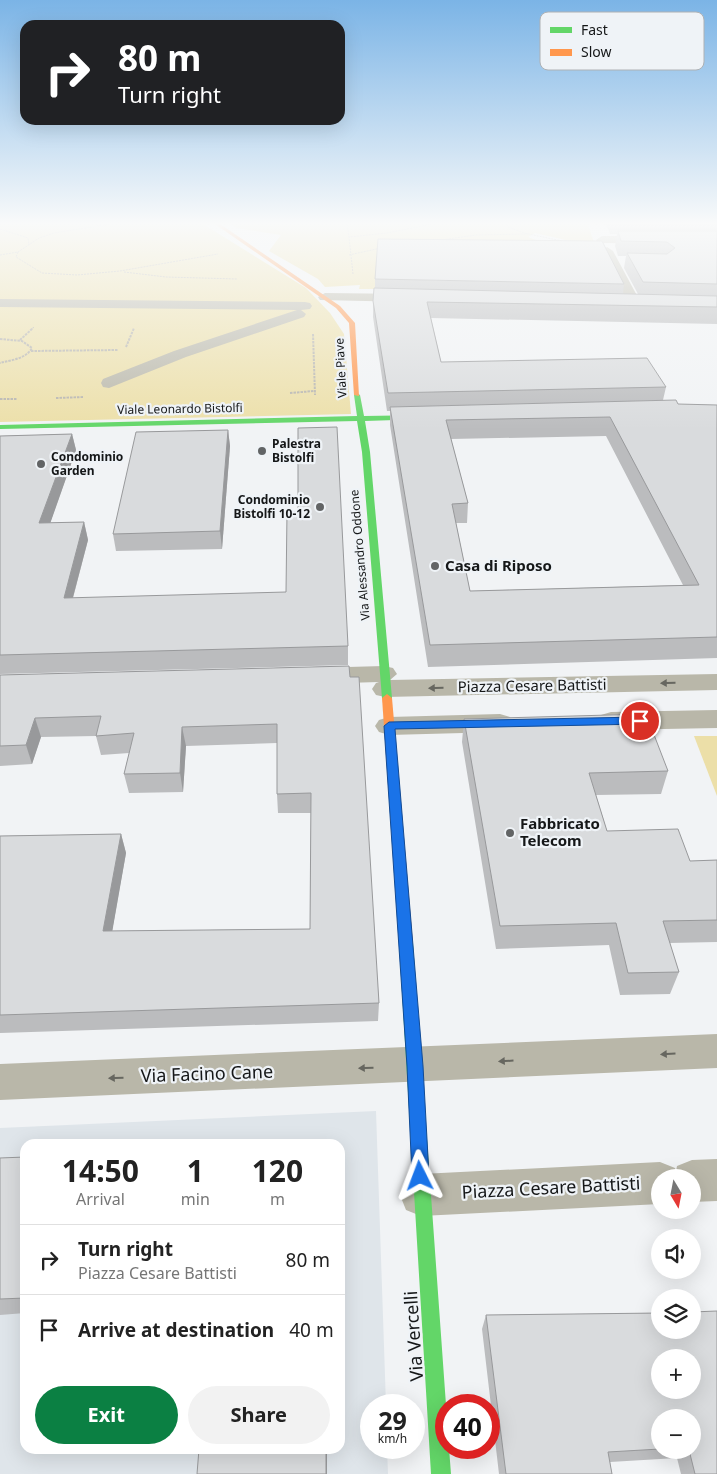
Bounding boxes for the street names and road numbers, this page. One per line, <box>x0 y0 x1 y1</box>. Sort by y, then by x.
street label: Viale Piave <box>330 337 351 398</box>
street label: Viale Leonardo Bistolfi <box>117 399 243 418</box>
street label: Via Alessandro Oddone <box>345 489 374 621</box>
street label: Piazza Cesare Battisti <box>457 674 607 696</box>
street label: Via Facino Cane <box>140 1059 274 1087</box>
street label: Piazza Cesare Battisti <box>461 1170 641 1204</box>
street label: Via Vercelli <box>398 1290 428 1382</box>

